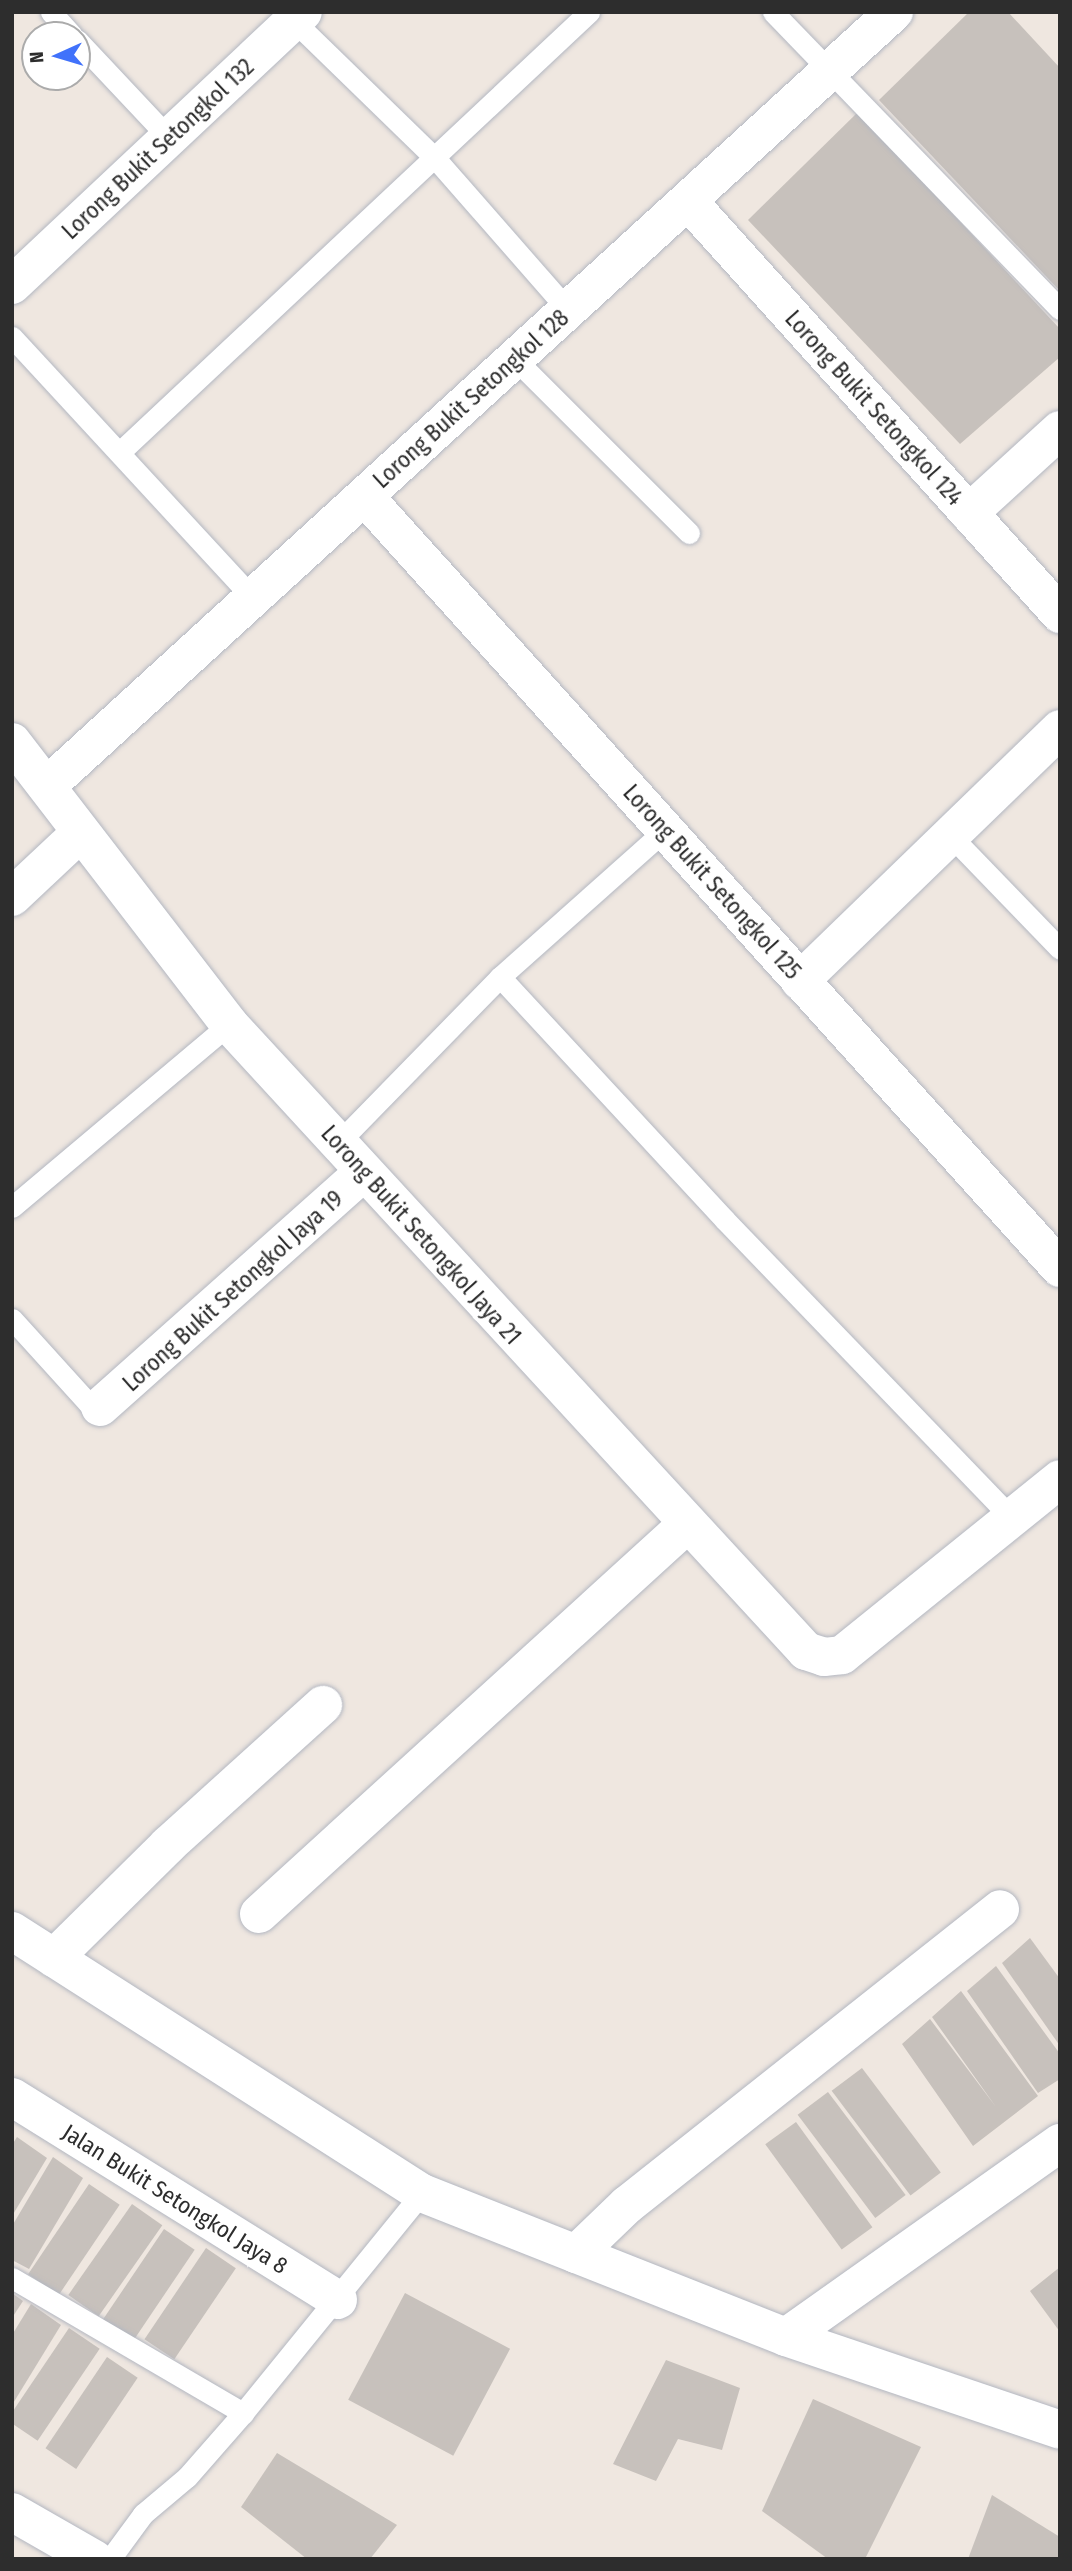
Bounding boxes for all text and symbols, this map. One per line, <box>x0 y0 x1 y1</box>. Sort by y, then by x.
north arrow <box>21 21 91 91</box>
text: N <box>25 51 48 64</box>
street label: Lorong Bukit Setongkol 132 <box>56 53 260 245</box>
street label: Lorong Bukit Setongkol 128 <box>368 304 574 494</box>
street label: Lorong Bukit Setongkol 124 <box>779 305 969 511</box>
street label: Lorong Bukit Setongkol 125 <box>617 779 807 985</box>
street label: Lorong Bukit Setongkol Jaya 21 <box>315 1120 527 1350</box>
street label: Lorong Bukit Setongkol Jaya 19 <box>117 1185 349 1397</box>
street label: Jalan Bukit Setongkol Jaya 8 <box>57 2118 293 2280</box>

